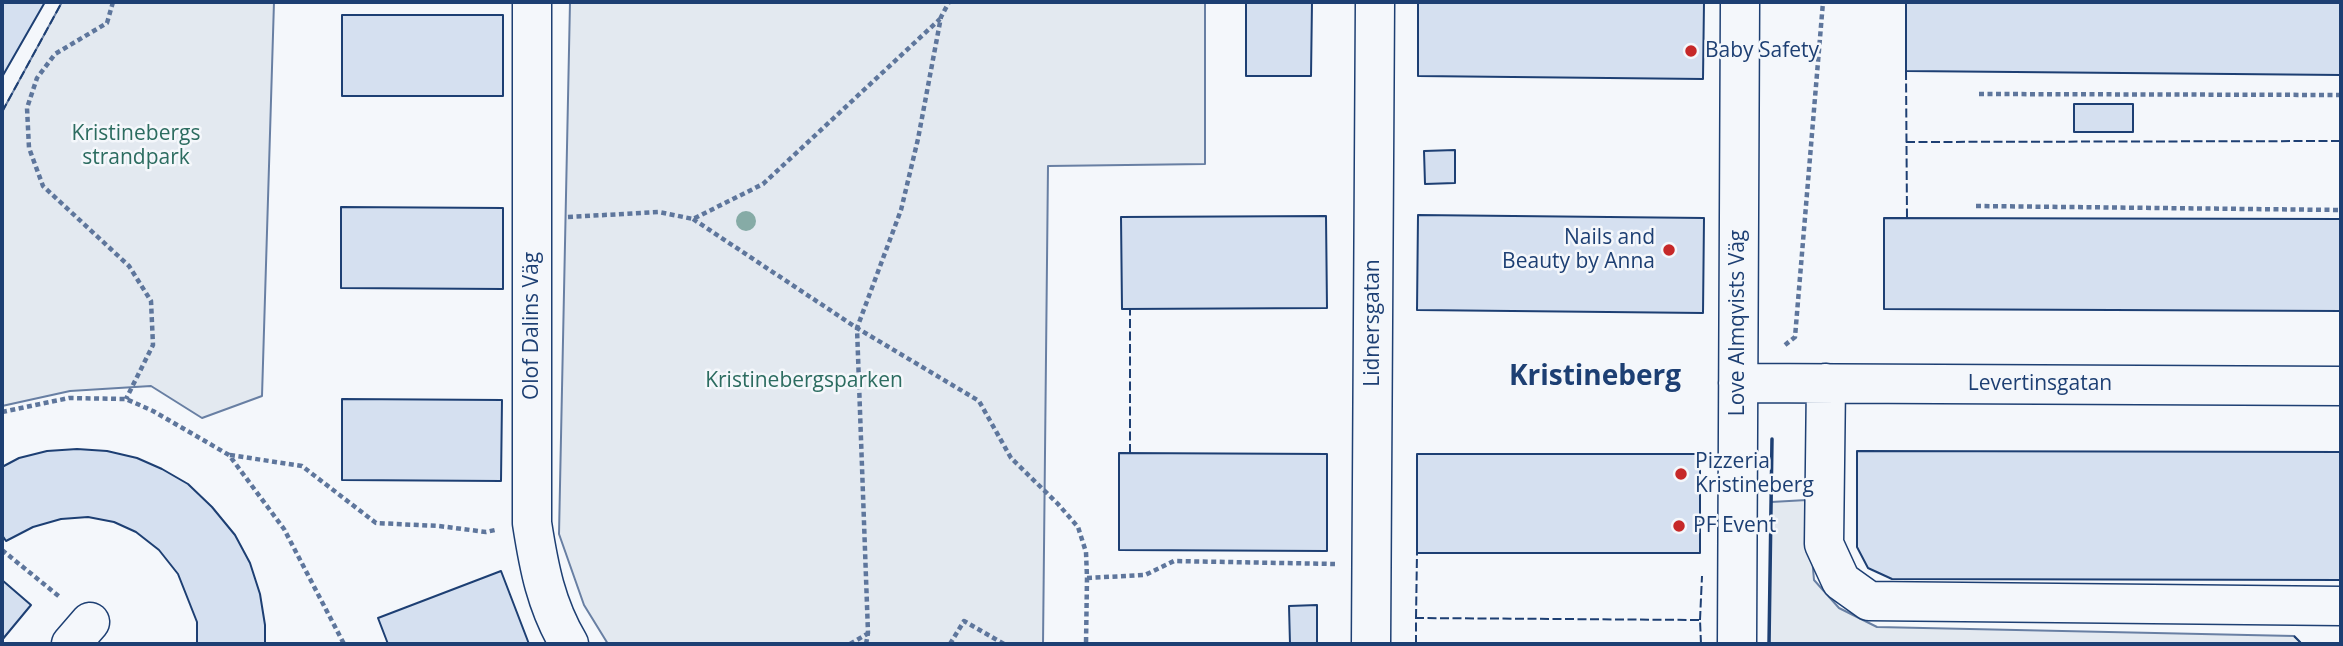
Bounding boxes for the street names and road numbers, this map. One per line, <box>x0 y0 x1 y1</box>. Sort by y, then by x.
street label: Love Almqvists Väg <box>1725 230 1751 416</box>
street label: Olof Dalins Väg <box>519 252 545 400</box>
street label: Lidnersgatan <box>1360 259 1386 387</box>
street label: Levertinsgatan <box>1968 371 2112 397</box>

